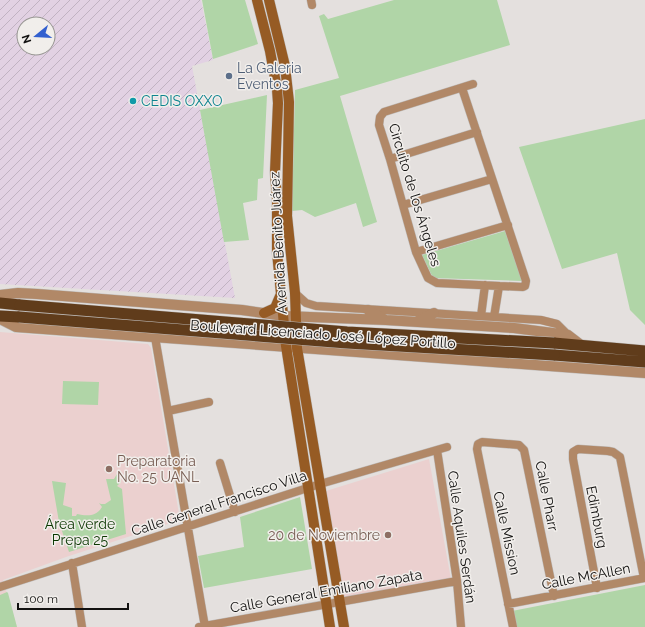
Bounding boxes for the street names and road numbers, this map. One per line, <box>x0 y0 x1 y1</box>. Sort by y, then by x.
street label: Circuito de los Ángeles <box>386 121 445 269</box>
street label: Avenida Benito Juárez <box>266 171 290 315</box>
street label: Boulevard Licenciado José López Portillo <box>190 317 456 351</box>
street label: Calle Pharr <box>532 460 562 532</box>
street label: Calle General Francisco Villa <box>129 467 309 539</box>
street label: Calle Aquiles Serdán <box>445 470 479 604</box>
street label: Edimburg <box>583 484 611 550</box>
street label: Calle Mission <box>490 490 524 576</box>
street label: Calle McAllen <box>540 560 632 592</box>
street label: Calle General Emiliano Zapata <box>229 566 423 616</box>

